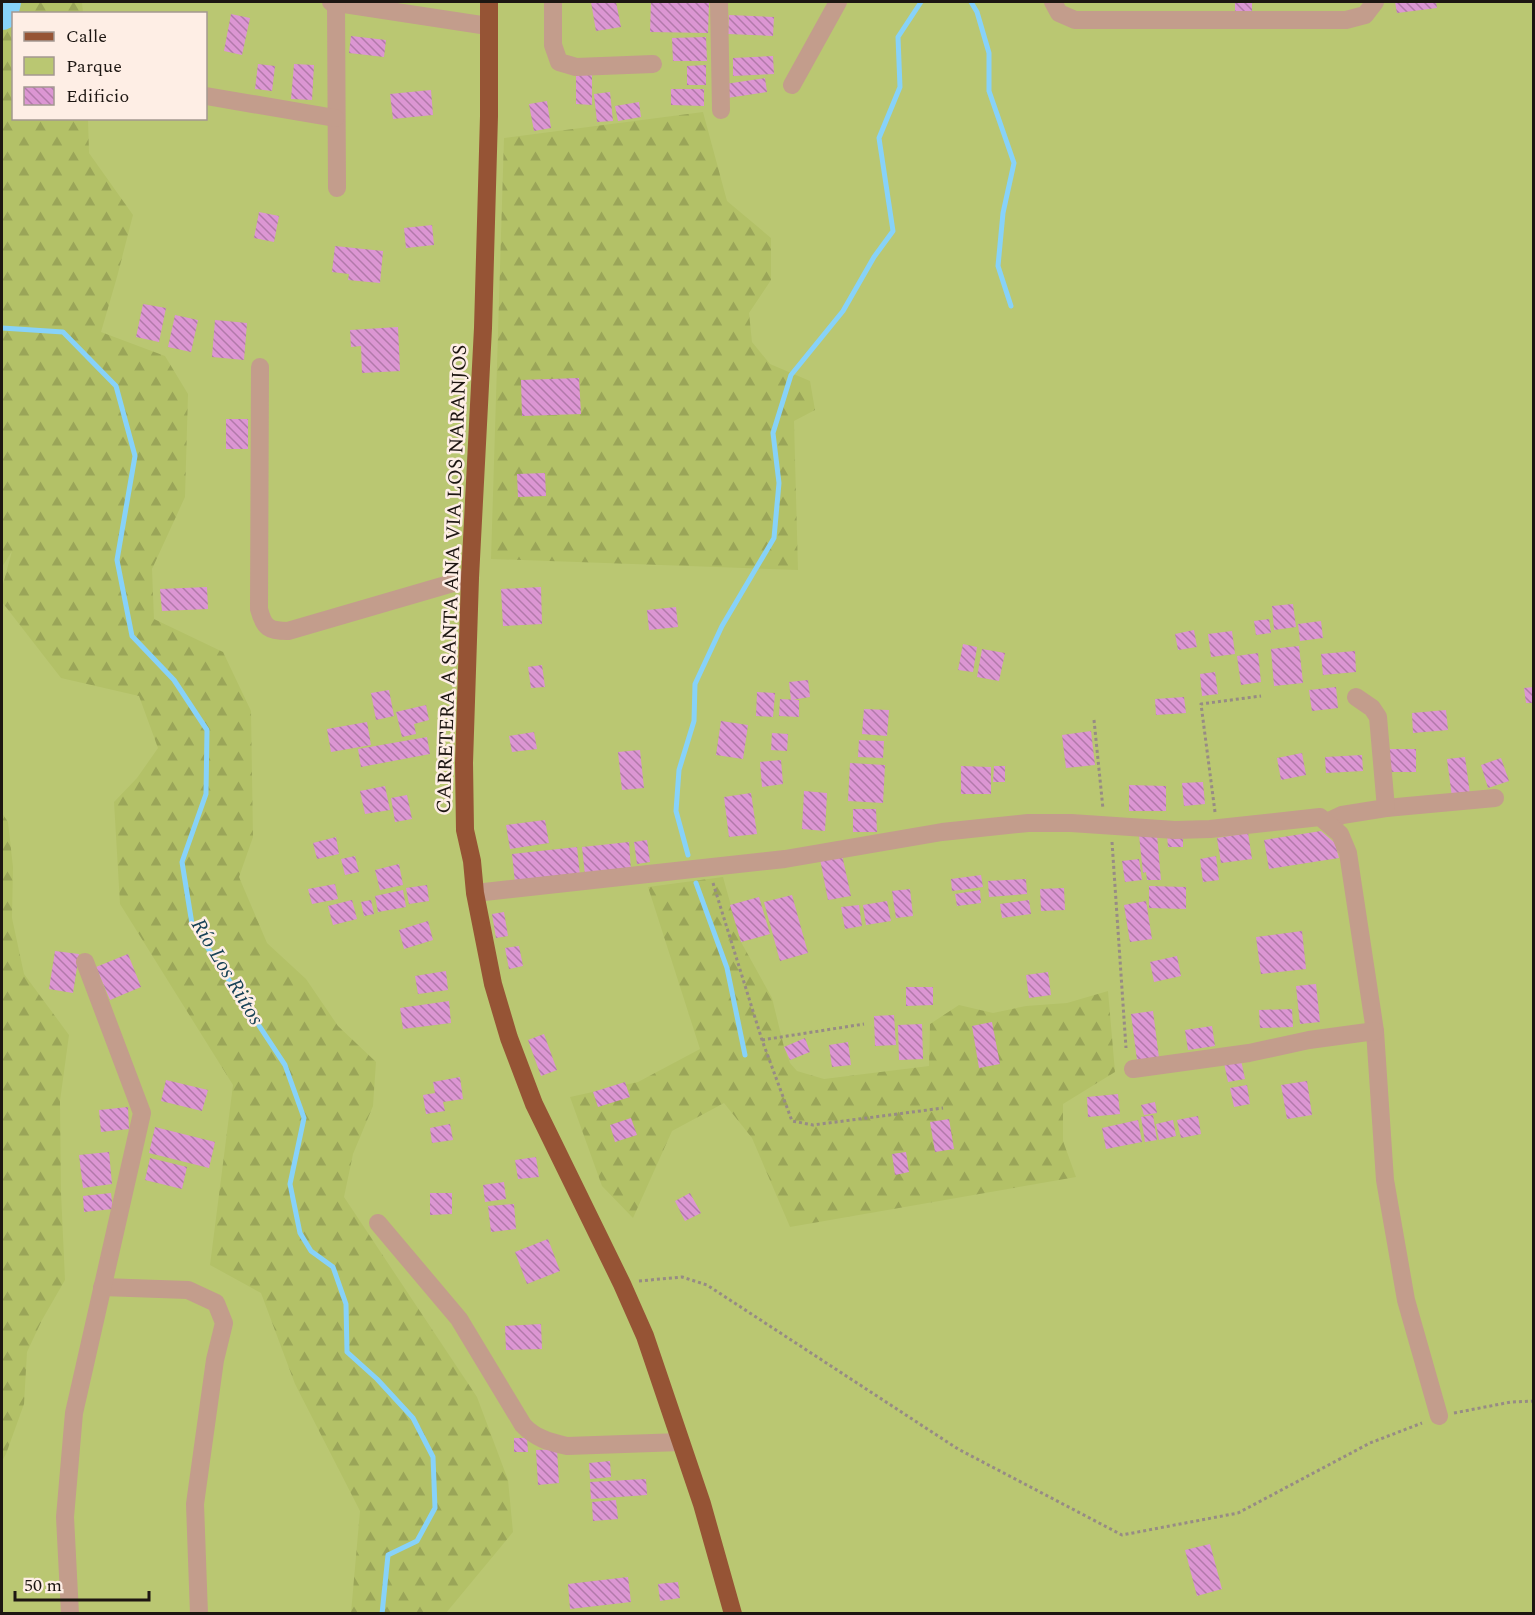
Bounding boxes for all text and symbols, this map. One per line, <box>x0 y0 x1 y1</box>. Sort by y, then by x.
legend <box>12 12 207 120</box>
text: Calle <box>66 23 107 50</box>
text: Parque <box>66 53 122 80</box>
text: Edificio <box>66 83 129 110</box>
street label: CARRETERA A SANTA ANA VIA LOS NARANJOS <box>429 344 475 814</box>
water label: Río Los Riítos <box>182 913 272 1032</box>
scale bar <box>15 1564 148 1602</box>
text: 50 m <box>24 1572 62 1599</box>

